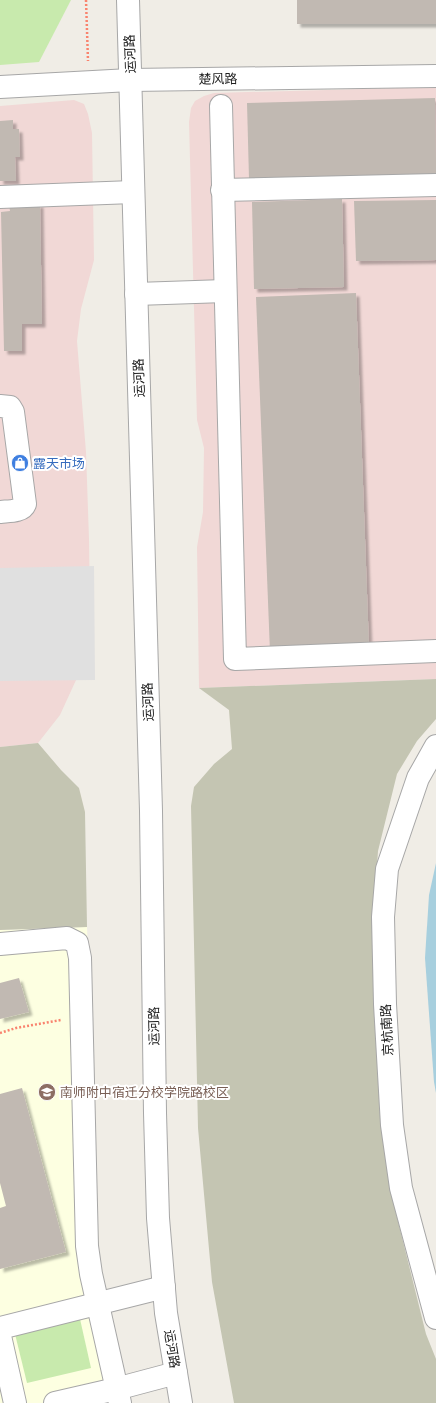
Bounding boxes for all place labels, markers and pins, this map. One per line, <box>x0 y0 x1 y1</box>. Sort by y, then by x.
shop icon: 露天市场 <box>10 453 30 473</box>
place label: 露天市场 <box>33 455 85 472</box>
school or university icon: 南师附中宿迁分校学院路校区 <box>37 1082 57 1102</box>
place label: 南师附中宿迁分校学院路校区 <box>60 1084 229 1101</box>

